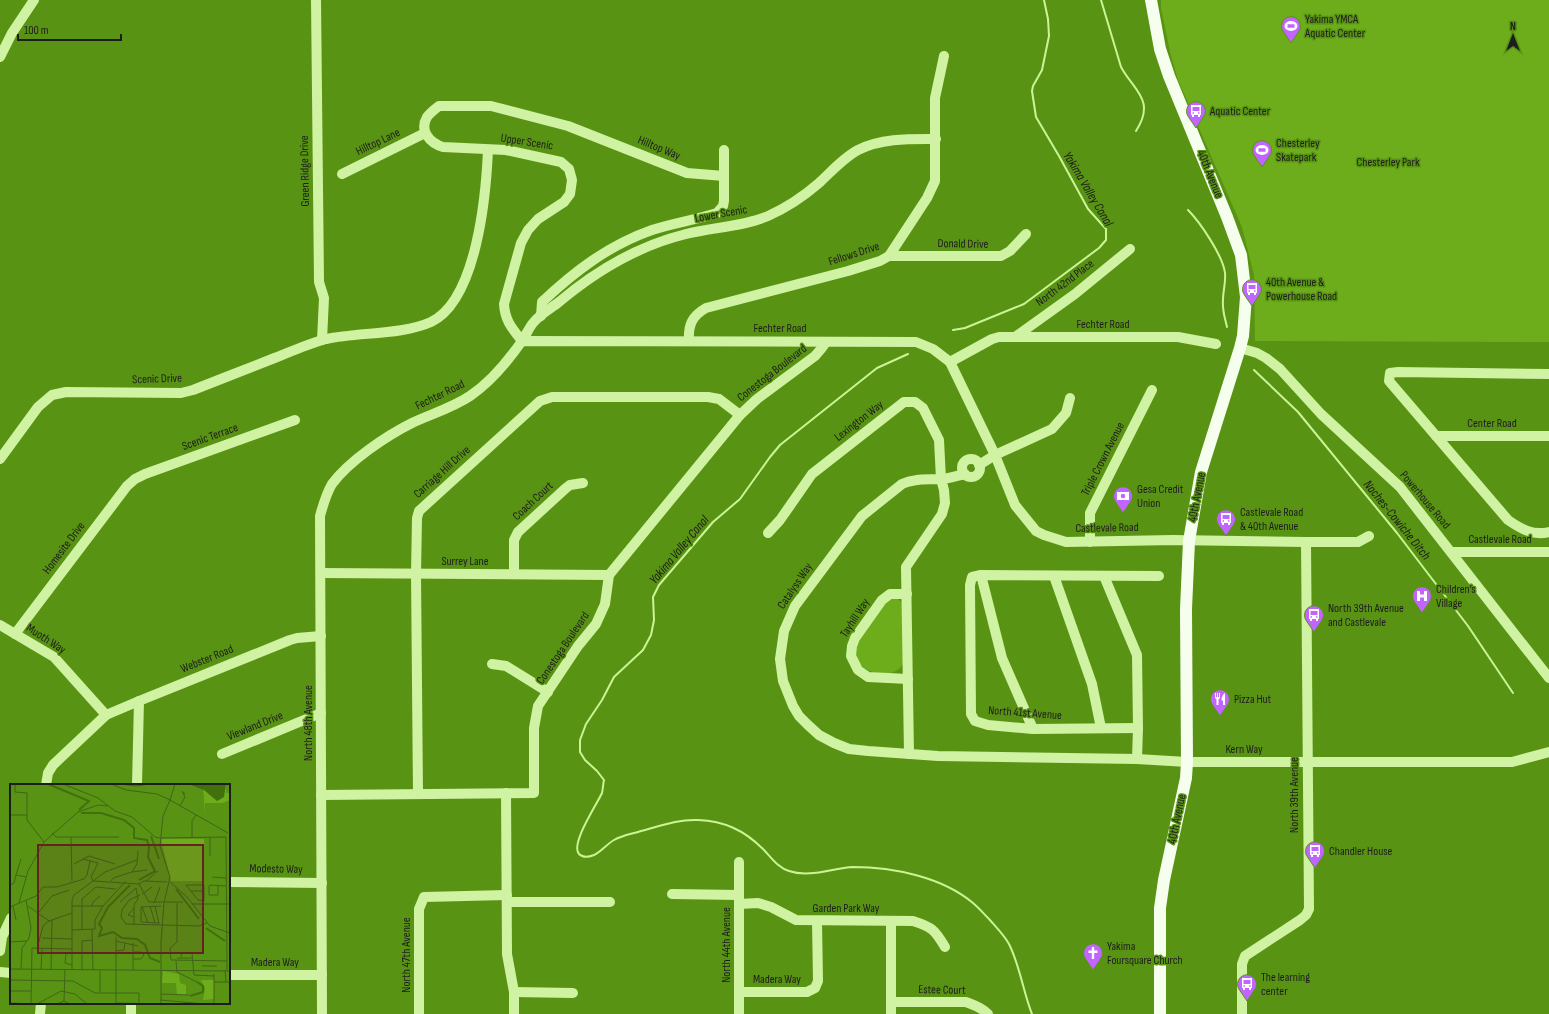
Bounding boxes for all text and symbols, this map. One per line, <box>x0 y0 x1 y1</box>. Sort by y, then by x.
place label: Yakima YMCA Aquatic Center <box>1304 12 1366 41</box>
sports icon: Yakima YMCA Aquatic Center <box>1280 15 1302 43</box>
scale bar <box>18 16 121 42</box>
north arrow <box>1493 16 1533 56</box>
text: N <box>1510 20 1516 33</box>
text: 100 m <box>24 23 49 38</box>
bus stop icon: Aquatic Center <box>1185 100 1207 128</box>
place label: Aquatic Center <box>1209 104 1271 119</box>
street label: Hilltop Lane <box>353 125 403 159</box>
street label: Upper Scenic <box>500 130 555 154</box>
street label: Hilltop Way <box>635 133 683 163</box>
street label: Green Ridge Drive <box>297 135 313 207</box>
place label: Chesterley Skatepark <box>1276 136 1320 165</box>
sports icon: Chesterley Skatepark <box>1251 139 1273 167</box>
street label: 40th Avenue <box>1194 148 1226 200</box>
water label: Yakima Valley Canal <box>1059 149 1117 230</box>
park label: Chesterley Park <box>1357 155 1420 170</box>
street label: Lower Scenic <box>694 202 749 226</box>
street label: Donald Drive <box>937 236 989 252</box>
street label: Fellows Drive <box>827 239 881 269</box>
street label: North 42nd Place <box>1033 256 1097 310</box>
place label: 40th Avenue & Powerhouse Road <box>1266 275 1337 304</box>
bus stop icon: 40th Avenue & Powerhouse Road <box>1241 278 1263 306</box>
street label: Fechter Road <box>1077 317 1129 332</box>
street label: Fechter Road <box>754 321 806 336</box>
street label: Conestoga Boulevard <box>734 341 810 405</box>
street label: Scenic Drive <box>132 371 182 387</box>
street label: Fechter Road <box>413 377 467 413</box>
street label: Lexington Way <box>832 397 887 445</box>
street label: Center Road <box>1467 416 1517 431</box>
street label: Scenic Terrace <box>180 420 240 454</box>
street label: Triple Crown Avenue <box>1078 420 1128 498</box>
street label: Carriage Hill Drive <box>411 443 474 501</box>
street label: Powerhouse Road <box>1396 468 1454 532</box>
street label: 40th Avenue <box>1185 471 1209 523</box>
water label: Naches-Cowiche Ditch <box>1360 477 1434 564</box>
street label: Coach Court <box>510 478 557 524</box>
place label: Gesa Credit Union <box>1137 482 1184 511</box>
bank icon: Gesa Credit Union <box>1112 485 1134 513</box>
place label: Castlevale Road & 40th Avenue <box>1240 505 1303 534</box>
bus stop icon: Castlevale Road & 40th Avenue <box>1215 508 1237 536</box>
water label: Yakima Valley Canal <box>646 512 713 587</box>
street label: Homesite Drive <box>40 519 89 577</box>
street label: Castlevale Road <box>1075 520 1139 536</box>
street label: Castlevale Road <box>1468 532 1532 547</box>
street label: Surrey Lane <box>441 554 489 569</box>
street label: Catalyss Way <box>774 560 816 612</box>
place label: Children’s Village <box>1436 582 1476 611</box>
hospital icon: Children’s Village <box>1411 585 1433 613</box>
street label: Tayhill Way <box>837 595 873 640</box>
place label: North 39th Avenue and Castlevale <box>1328 601 1404 630</box>
bus stop icon: North 39th Avenue and Castlevale <box>1303 604 1325 632</box>
street label: Conestoga Boulevard <box>533 609 593 687</box>
street label: Muoth Way <box>23 621 69 658</box>
street label: Webster Road <box>178 642 236 676</box>
street label: North 48th Avenue <box>301 685 316 761</box>
restaurant icon: Pizza Hut <box>1209 688 1231 716</box>
place label: Pizza Hut <box>1234 692 1272 707</box>
street label: North 41st Avenue <box>988 703 1063 723</box>
street label: Viewland Drive <box>225 708 285 744</box>
street label: Kern Way <box>1225 742 1263 757</box>
street label: North 39th Avenue <box>1287 757 1302 833</box>
inset map <box>10 784 230 1004</box>
street label: 40th Avenue <box>1164 793 1190 845</box>
bus stop icon: Chandler House <box>1304 840 1326 868</box>
place label: Chandler House <box>1329 844 1393 859</box>
street label: Modesto Way <box>249 861 303 877</box>
street label: Garden Park Way <box>813 901 880 916</box>
street label: North 44th Avenue <box>719 907 734 983</box>
street label: North 47th Avenue <box>399 917 414 993</box>
place label: Yakima Foursquare Church <box>1107 939 1183 968</box>
church icon: Yakima Foursquare Church <box>1082 942 1104 970</box>
street label: Madera Way <box>251 955 299 970</box>
place label: The learning center <box>1261 970 1310 999</box>
street label: Madera Way <box>753 972 801 987</box>
bus stop icon: The learning center <box>1236 973 1258 1001</box>
street label: Estee Court <box>918 982 966 998</box>

